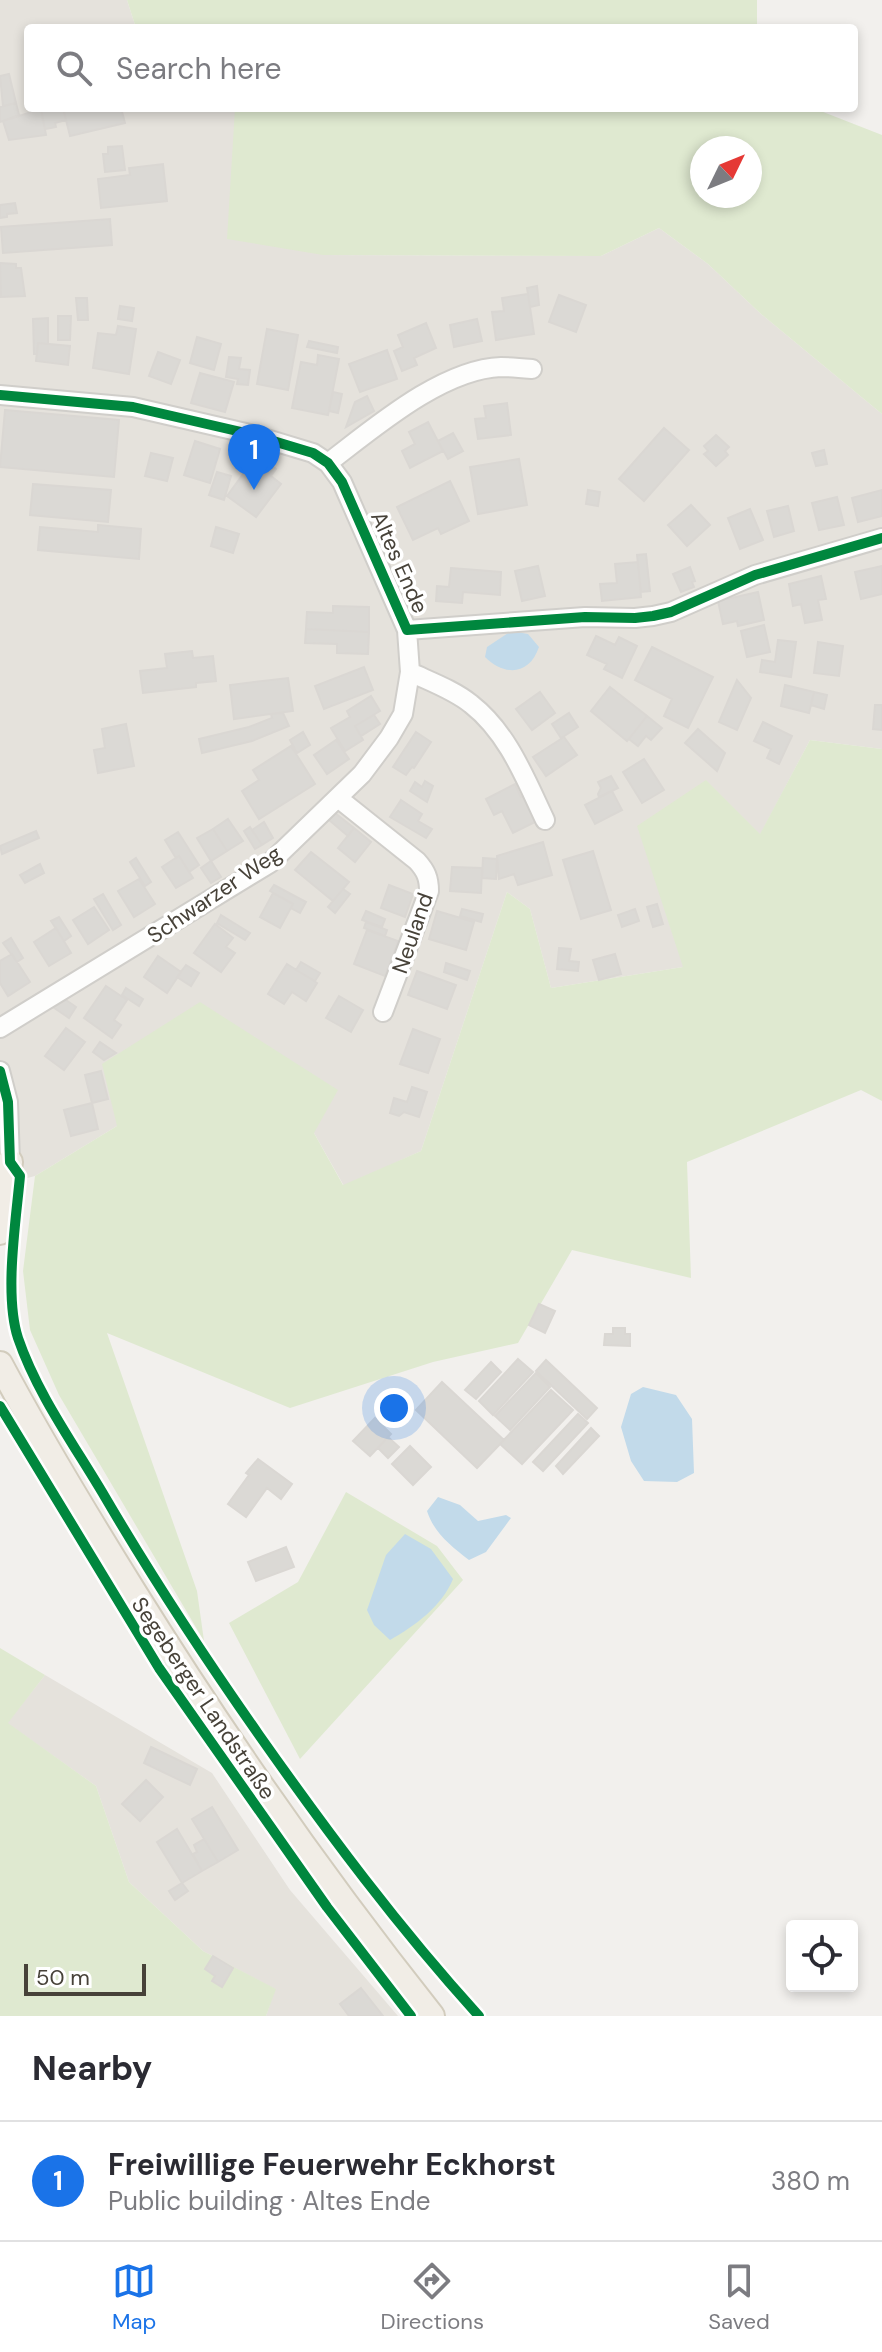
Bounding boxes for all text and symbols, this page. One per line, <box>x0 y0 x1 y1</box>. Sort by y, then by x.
search box <box>24 24 858 112</box>
icon: search <box>52 46 96 90</box>
text: Search here <box>116 49 282 88</box>
north arrow <box>690 136 762 208</box>
pin: 1 <box>228 424 280 490</box>
street label: Altes Ende <box>364 507 435 618</box>
street label: Schwarzer Weg <box>142 839 287 950</box>
street label: Neuland <box>385 889 440 977</box>
your location <box>374 1388 414 1428</box>
street label: Segeberger Landstraße <box>125 1592 282 1805</box>
map controls <box>786 1920 858 1992</box>
button: locate <box>786 1920 858 1992</box>
scale bar <box>24 1960 146 1996</box>
text: 50 m <box>36 1963 90 1992</box>
text: Nearby <box>32 2046 152 2091</box>
text: Freiwillige Feuerwehr Eckhorst <box>108 2145 556 2184</box>
text: 1 <box>53 2164 63 2198</box>
text: 380 m <box>771 2164 850 2198</box>
text: Public building · Altes Ende <box>108 2184 431 2218</box>
tab: Map <box>112 2259 156 2336</box>
tab: Directions <box>381 2259 484 2336</box>
tab: Saved <box>708 2259 770 2336</box>

